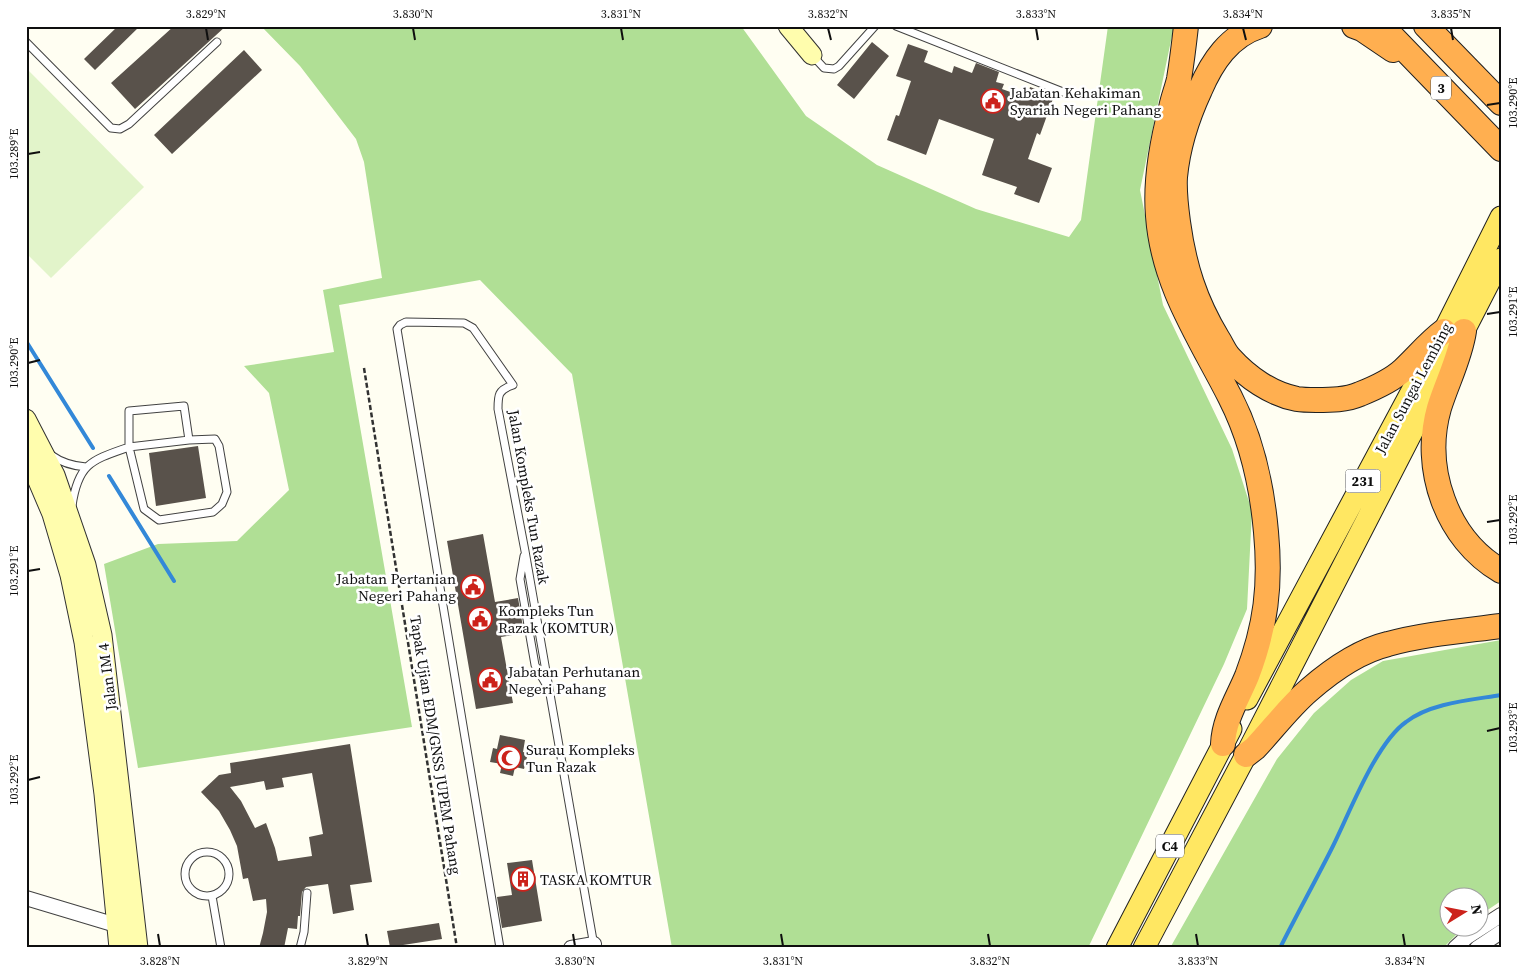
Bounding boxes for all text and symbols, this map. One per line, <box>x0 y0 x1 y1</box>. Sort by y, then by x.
text: 3.829°N <box>186 6 226 22</box>
text: 3.830°N <box>393 6 433 22</box>
text: 3.831°N <box>601 6 641 22</box>
text: 3.832°N <box>808 6 848 22</box>
text: 3.833°N <box>1016 6 1056 22</box>
text: 3.834°N <box>1223 6 1263 22</box>
text: 3.835°N <box>1431 6 1471 22</box>
road number: 3 <box>1431 76 1451 100</box>
text: 103.290°E <box>1505 78 1521 128</box>
place label: Jabatan Kehakiman Syariah Negeri Pahang <box>1009 82 1162 120</box>
public building icon: Jabatan Kehakiman Syariah Negeri Pahang <box>980 88 1006 114</box>
text: 103.289°E <box>6 129 22 179</box>
text: 103.291°E <box>1505 287 1521 337</box>
street label: Jalan Sungai Lembing <box>1369 318 1457 458</box>
text: 103.290°E <box>6 338 22 388</box>
street label: Jalan Kompleks Tun Razak <box>503 407 555 587</box>
road number: 231 <box>1346 470 1380 492</box>
text: 103.292°E <box>1505 495 1521 545</box>
text: 103.291°E <box>6 546 22 596</box>
place label: Jabatan Pertanian Negeri Pahang <box>335 568 456 606</box>
public building icon: Jabatan Pertanian Negeri Pahang <box>460 574 486 600</box>
place label: Kompleks Tun Razak (KOMTUR) <box>498 600 614 638</box>
public building icon: Kompleks Tun Razak (KOMTUR) <box>467 606 493 632</box>
street label: Tapak Ujian EDM/GNSS JUPEM Pahang <box>405 614 467 876</box>
street label: Jalan IM 4 <box>92 642 122 713</box>
place label: Jabatan Perhutanan Negeri Pahang <box>507 661 640 699</box>
public building icon: Jabatan Perhutanan Negeri Pahang <box>477 667 503 693</box>
text: 103.293°E <box>1505 703 1521 753</box>
place label: Surau Kompleks Tun Razak <box>526 739 635 777</box>
mosque icon: Surau Kompleks Tun Razak <box>496 745 522 771</box>
text: 103.292°E <box>6 755 22 805</box>
road number: C4 <box>1156 834 1184 858</box>
building icon: TASKA KOMTUR <box>510 866 536 892</box>
place label: TASKA KOMTUR <box>540 869 652 890</box>
north arrow <box>1440 886 1490 936</box>
text: N <box>1466 903 1488 917</box>
text: 3.828°N <box>140 953 180 969</box>
text: 3.829°N <box>348 953 388 969</box>
text: 3.830°N <box>555 953 595 969</box>
text: 3.831°N <box>763 953 803 969</box>
text: 3.832°N <box>970 953 1010 969</box>
text: 3.833°N <box>1178 953 1218 969</box>
text: 3.834°N <box>1385 953 1425 969</box>

